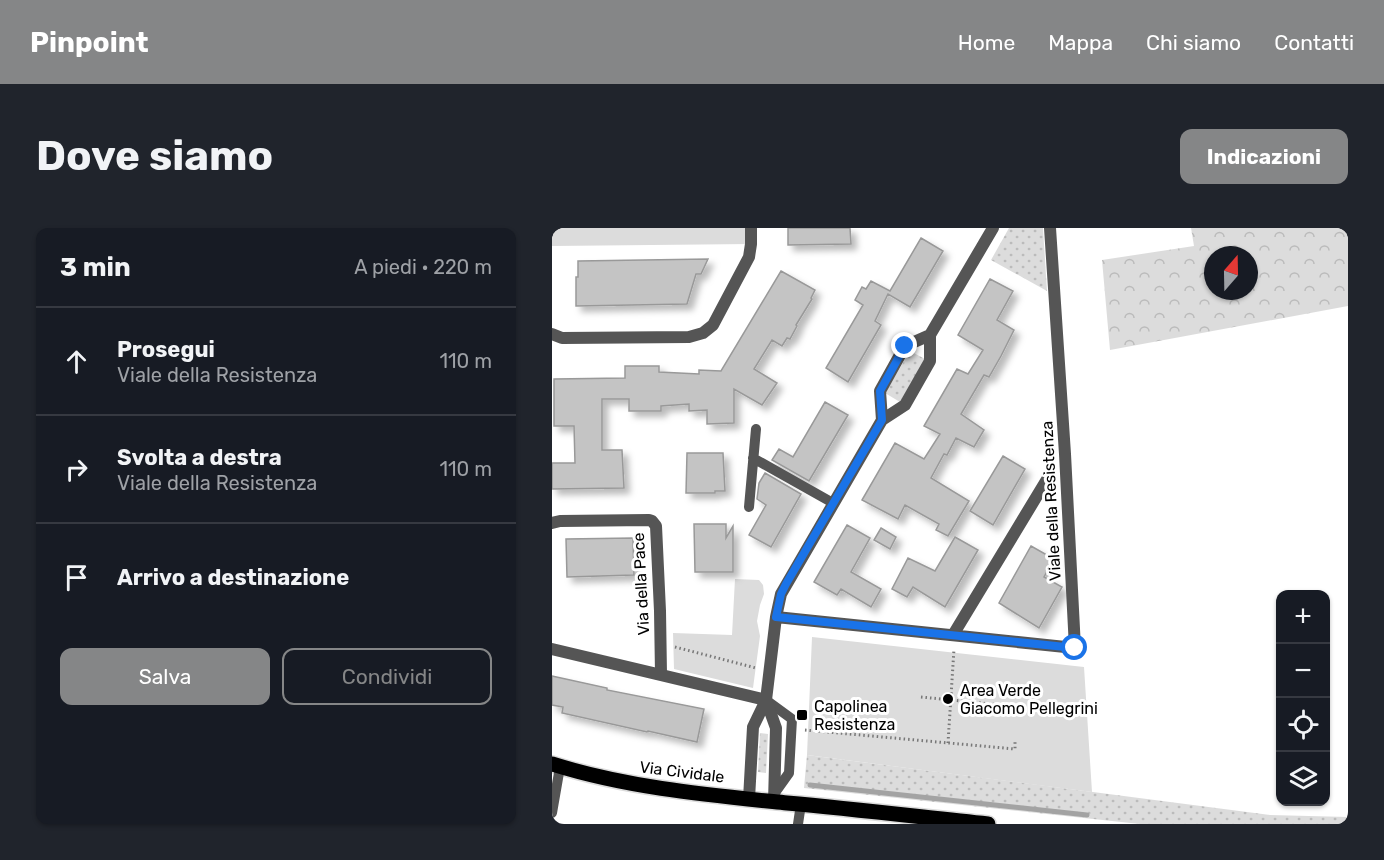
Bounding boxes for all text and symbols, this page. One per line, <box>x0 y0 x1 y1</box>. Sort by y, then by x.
text: Pinpoint <box>30 26 149 59</box>
text: Home <box>958 30 1015 55</box>
text: Mappa <box>1048 30 1113 55</box>
text: Chi siamo <box>1146 30 1241 55</box>
text: Contatti <box>1274 30 1354 55</box>
button: Indicazioni <box>1180 129 1348 184</box>
text: Dove siamo <box>36 131 273 181</box>
north arrow <box>1204 246 1258 300</box>
text: 3 min <box>60 252 131 283</box>
text: A piedi · 220 m <box>354 255 492 279</box>
route end <box>891 332 917 358</box>
text: Prosegui <box>117 336 215 363</box>
icon: ahead <box>60 345 93 378</box>
text: 110 m <box>440 349 492 373</box>
text: Viale della Resistenza <box>117 363 317 387</box>
street label: Viale della Resistenza <box>1037 420 1065 582</box>
text: Svolta a destra <box>117 444 282 471</box>
icon: right <box>60 453 93 486</box>
text: 110 m <box>440 457 492 481</box>
text: Viale della Resistenza <box>117 471 317 495</box>
street label: Via della Pace <box>629 532 653 636</box>
icon: arrive <box>60 561 93 594</box>
text: Arrivo a destinazione <box>117 564 349 591</box>
map controls <box>1276 590 1330 806</box>
button: + <box>1276 590 1330 644</box>
route start <box>1061 634 1087 660</box>
button: − <box>1276 644 1330 698</box>
button: Salva <box>60 648 270 705</box>
button: Condividi <box>282 648 492 705</box>
place label: Area Verde Giacomo Pellegrini <box>960 681 1098 718</box>
marker: Area Verde Giacomo Pellegrini <box>941 692 955 706</box>
place label: Capolinea Resistenza <box>814 697 895 734</box>
button: locate <box>1276 698 1330 752</box>
marker: Capolinea Resistenza <box>795 708 809 722</box>
button: layers <box>1276 752 1330 806</box>
street label: Via Cividale <box>638 757 726 787</box>

